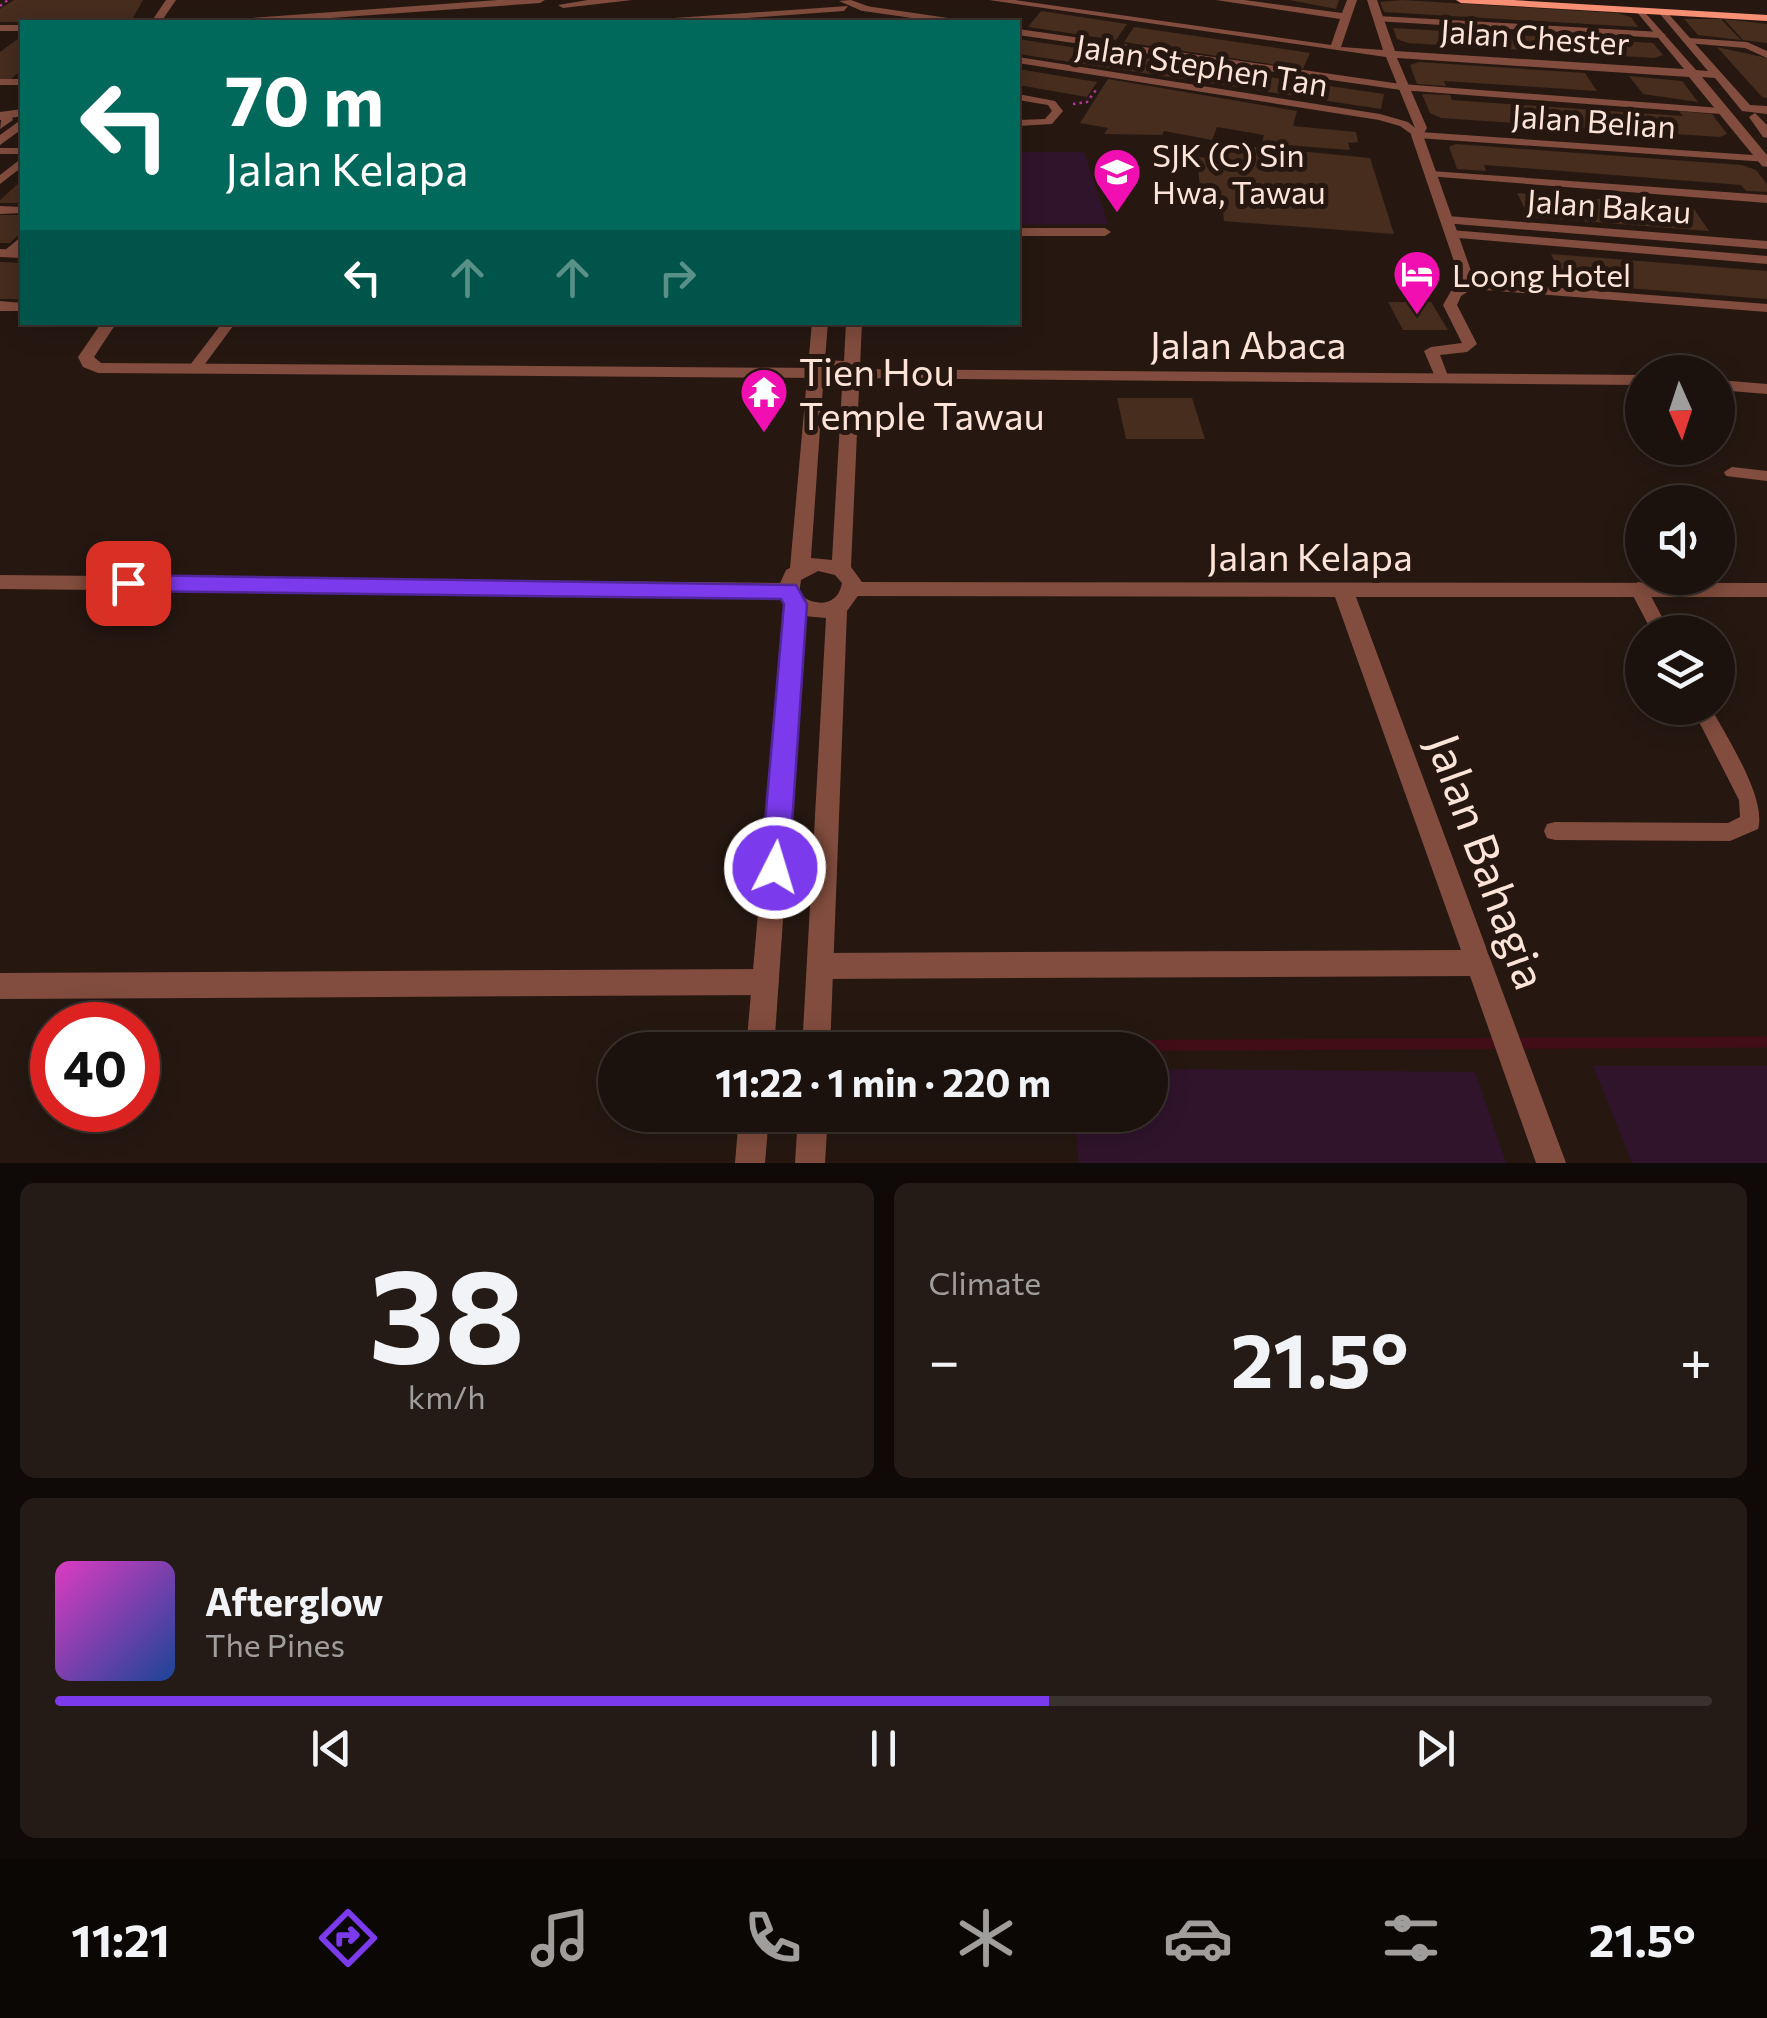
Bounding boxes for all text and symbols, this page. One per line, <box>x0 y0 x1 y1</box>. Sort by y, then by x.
street label: Jalan Chester <box>1439 9 1631 63</box>
street label: Jalan Stephen Tan <box>1073 24 1331 104</box>
text: 70 m <box>225 55 384 140</box>
icon: left <box>60 60 190 190</box>
street label: Jalan Belian <box>1511 94 1677 146</box>
place label: SJK (C) Sin Hwa, Tawau <box>1152 134 1326 211</box>
text: Jalan Kelapa <box>225 140 468 195</box>
school or university icon: SJK (C) Sin Hwa, Tawau <box>1091 146 1143 214</box>
street label: Jalan Bakau <box>1525 179 1693 231</box>
hotel icon: Loong Hotel <box>1391 248 1443 316</box>
icon: left <box>335 250 390 305</box>
icon: ahead <box>440 250 495 305</box>
icon: ahead <box>545 250 600 305</box>
icon: right <box>650 250 705 305</box>
place label: Loong Hotel <box>1452 254 1631 294</box>
street label: Jalan Abaca <box>1150 320 1346 367</box>
place label: Tien Hou Temple Tawau <box>799 347 1045 438</box>
north arrow <box>1625 355 1735 465</box>
map controls <box>1625 355 1735 725</box>
temple icon: Tien Hou Temple Tawau <box>738 366 790 434</box>
button: sound <box>1625 485 1735 595</box>
street label: Jalan Kelapa <box>1207 532 1413 579</box>
pin <box>86 541 171 626</box>
icon: arrive <box>101 556 156 611</box>
button: layers <box>1625 615 1735 725</box>
street label: Jalan Bahagia <box>1417 726 1561 996</box>
position arrow <box>723 816 827 920</box>
speed limit sign: 40 <box>30 1002 160 1132</box>
text: 11:22 · 1 min · 220 m <box>715 1058 1051 1105</box>
text: 38 <box>369 1231 525 1390</box>
text: Climate <box>929 1262 1041 1302</box>
text: 21.5° <box>1231 1312 1409 1403</box>
text: − <box>929 1325 960 1392</box>
text: + <box>1680 1325 1712 1392</box>
text: km/h <box>408 1376 486 1416</box>
text: Afterglow <box>205 1577 383 1624</box>
text: The Pines <box>205 1624 345 1664</box>
icon: previous <box>304 1721 359 1776</box>
icon: pause <box>856 1721 911 1776</box>
icon: next <box>1408 1721 1463 1776</box>
icon: directions <box>313 1903 383 1973</box>
icon: music <box>525 1903 595 1973</box>
icon: phone <box>738 1903 808 1973</box>
icon: climate <box>951 1903 1021 1973</box>
icon: car <box>1163 1903 1233 1973</box>
icon: filters <box>1376 1903 1446 1973</box>
text: 11:21 <box>71 1911 170 1966</box>
text: 21.5° <box>1589 1911 1696 1966</box>

